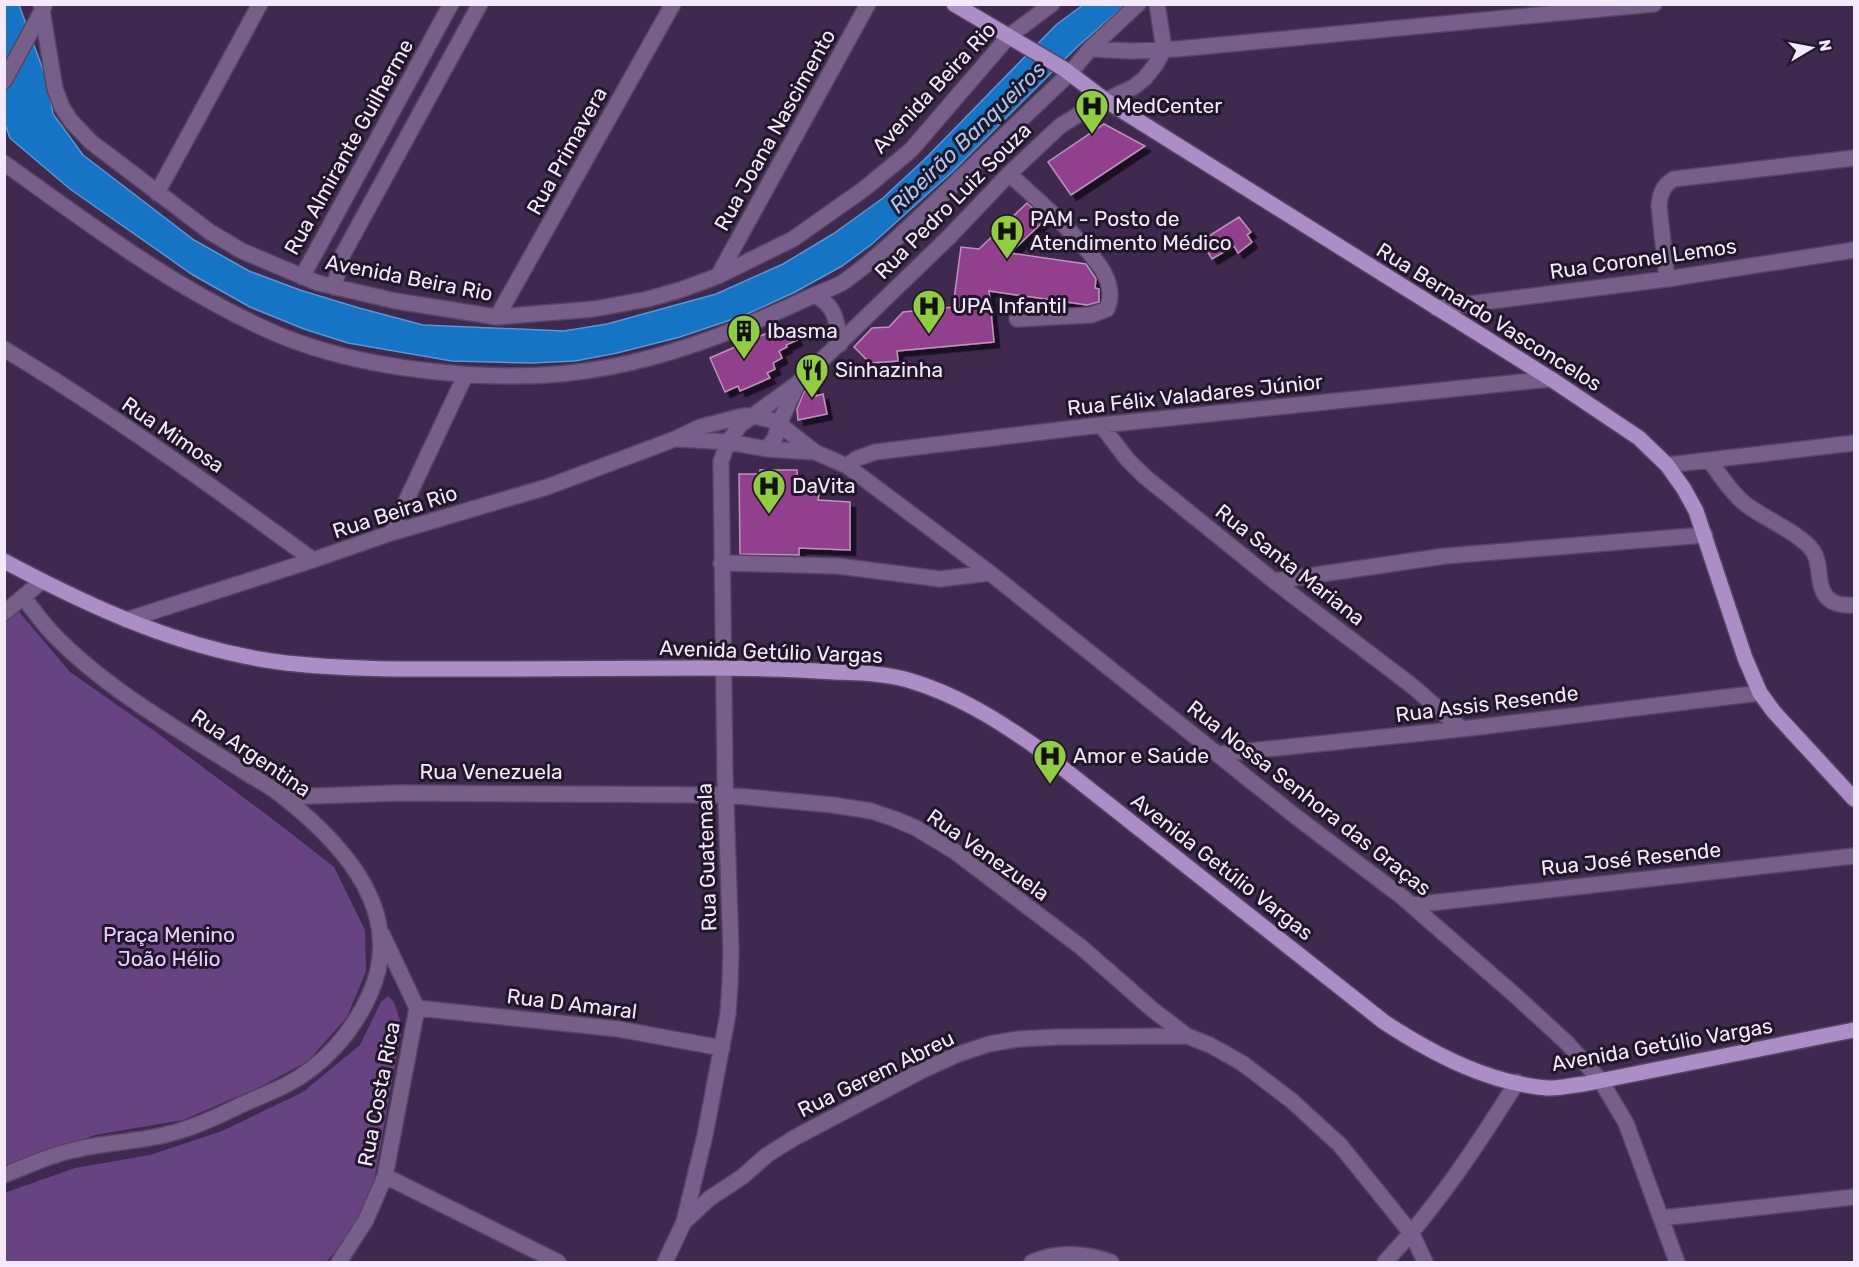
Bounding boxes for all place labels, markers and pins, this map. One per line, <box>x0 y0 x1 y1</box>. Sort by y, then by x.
hospital icon: MedCenter <box>1074 88 1110 135</box>
place label: MedCenter <box>1115 93 1222 118</box>
place label: PAM - Posto de Atendimento Médico <box>1030 206 1232 255</box>
hospital icon: PAM - Posto de Atendimento Médico <box>989 213 1025 260</box>
hospital icon: UPA Infantil <box>911 288 947 335</box>
place label: UPA Infantil <box>952 293 1067 318</box>
building icon: Ibasma <box>726 313 762 360</box>
place label: Ibasma <box>767 318 838 343</box>
restaurant icon: Sinhazinha <box>794 352 830 399</box>
place label: Sinhazinha <box>835 357 943 382</box>
hospital icon: DaVita <box>751 468 787 515</box>
place label: DaVita <box>792 473 856 498</box>
hospital icon: Amor e Saúde <box>1032 738 1068 785</box>
place label: Amor e Saúde <box>1073 743 1209 768</box>

